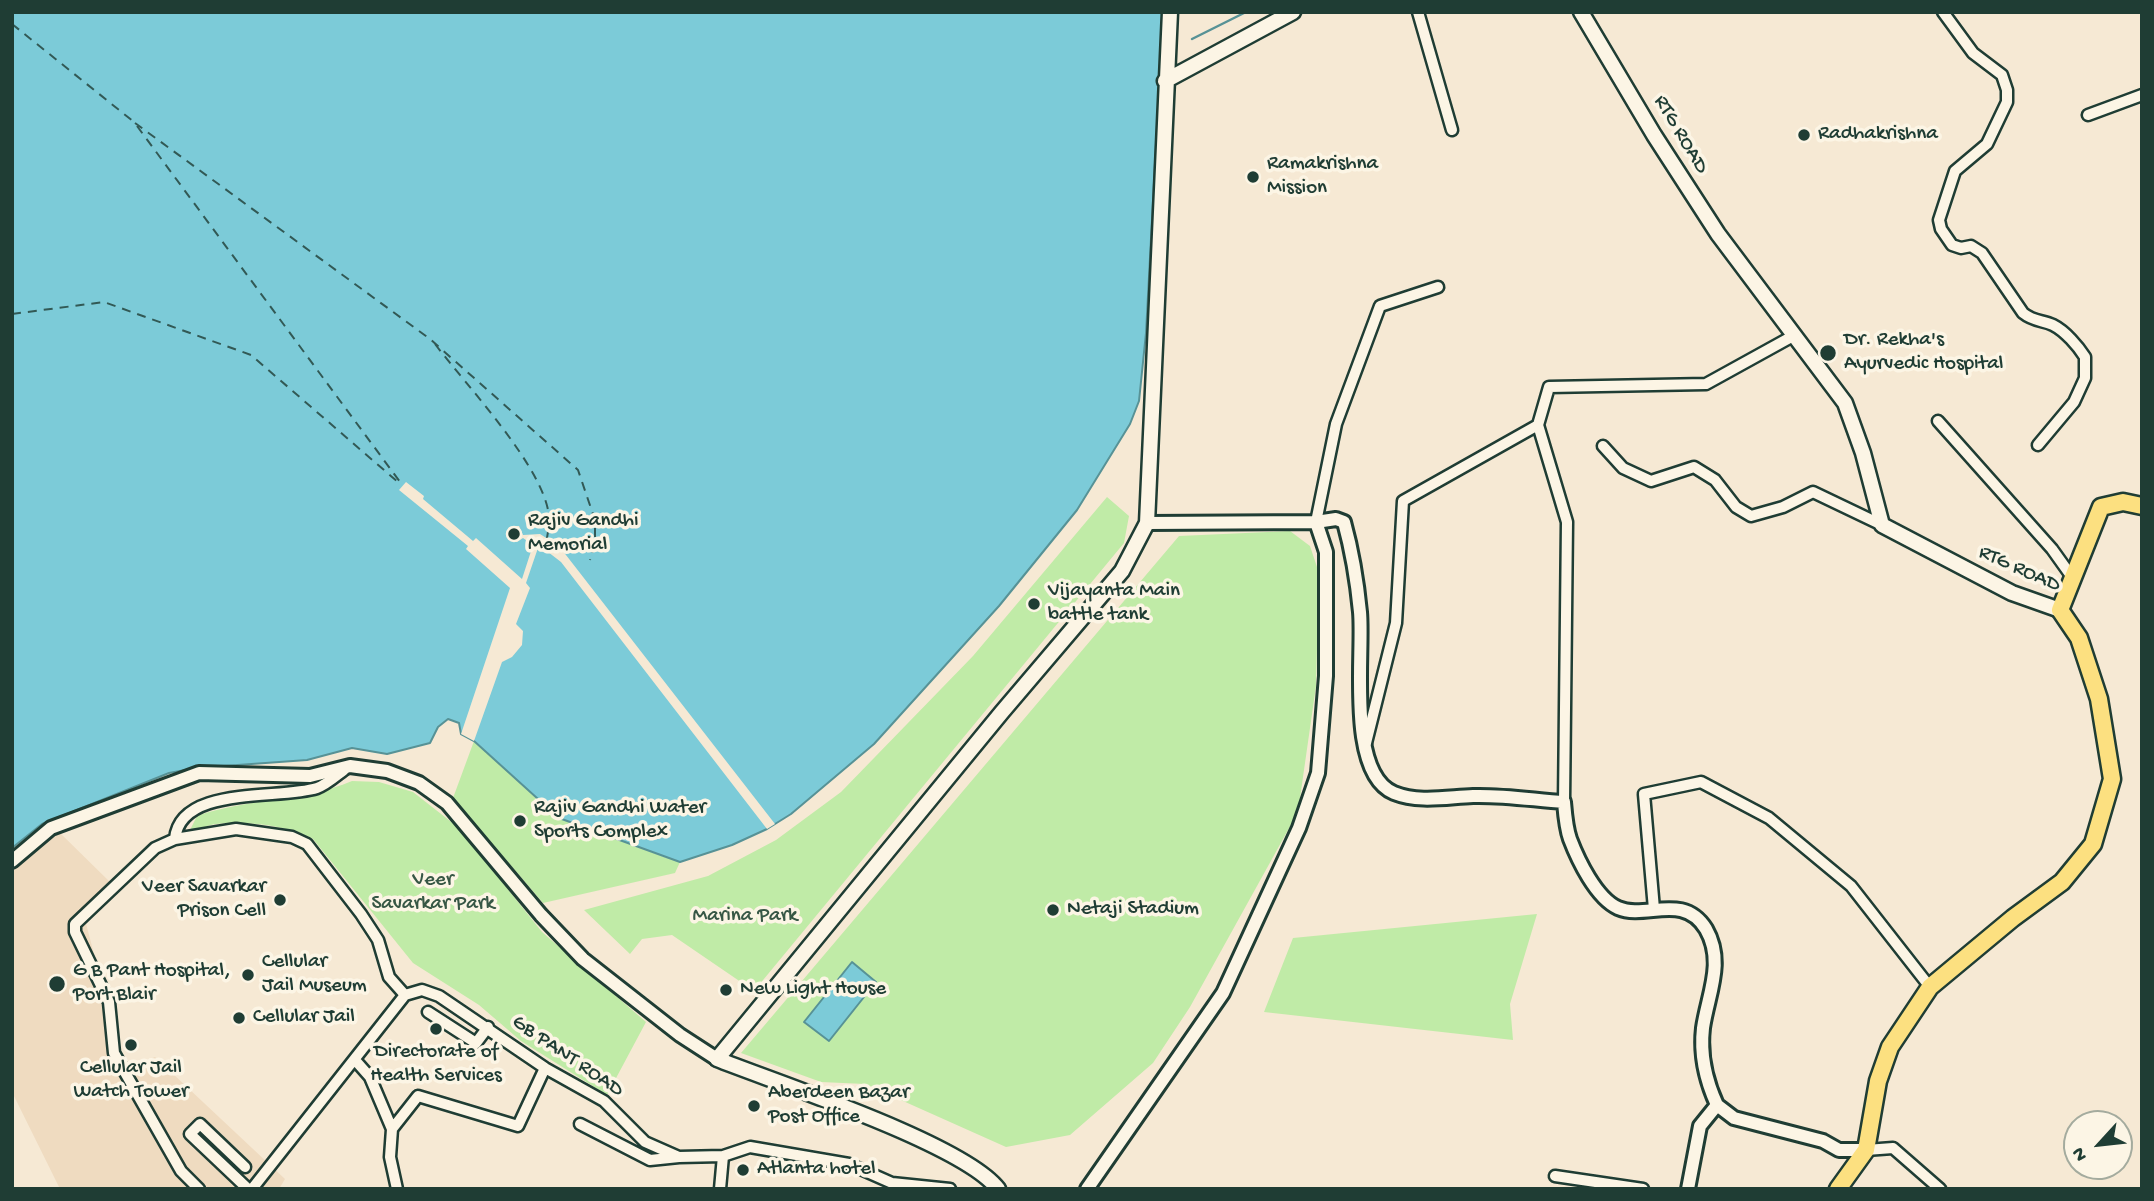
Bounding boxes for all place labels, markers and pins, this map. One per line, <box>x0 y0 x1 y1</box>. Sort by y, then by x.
place label: Radhakrishna <box>1818 122 1938 148</box>
marker: Radhakrishna <box>1796 127 1812 143</box>
place label: Ramakrishna Mission <box>1267 152 1378 202</box>
marker: Ramakrishna Mission <box>1245 169 1261 185</box>
place label: Dr. Rekha's Ayurvedic Hospital <box>1844 328 2003 378</box>
marker: Dr. Rekha's Ayurvedic Hospital <box>1818 343 1838 363</box>
place label: Rajiv Gandhi Memorial <box>528 509 639 559</box>
marker: Rajiv Gandhi Memorial <box>506 526 522 542</box>
place label: Vijayanta Main battle tank <box>1048 579 1180 629</box>
marker: Vijayanta Main battle tank <box>1026 596 1042 612</box>
place label: Rajiv Gandhi Water Sports Complex <box>534 796 706 846</box>
marker: Rajiv Gandhi Water Sports Complex <box>512 813 528 829</box>
place label: Veer Savarkar Prison Cell <box>142 875 266 925</box>
marker: Veer Savarkar Prison Cell <box>272 892 288 908</box>
place label: Netaji Stadium <box>1067 897 1199 923</box>
marker: Netaji Stadium <box>1045 902 1061 918</box>
place label: Cellular Jail Museum <box>262 950 367 1000</box>
place label: G B Pant Hospital, Port Blair <box>73 959 231 1009</box>
marker: Cellular Jail Museum <box>240 967 256 983</box>
marker: G B Pant Hospital, Port Blair <box>47 974 67 994</box>
place label: New Light House <box>740 977 886 1003</box>
marker: New Light House <box>718 982 734 998</box>
place label: Cellular Jail <box>253 1005 355 1031</box>
marker: Cellular Jail <box>231 1010 247 1026</box>
marker: Directorate of Health Services <box>428 1021 444 1037</box>
marker: Cellular Jail Watch Tower <box>123 1037 139 1053</box>
place label: Directorate of Health Services <box>370 1040 502 1090</box>
place label: Cellular Jail Watch Tower <box>74 1056 188 1106</box>
place label: Aberdeen Bazar Post Office <box>768 1081 909 1131</box>
marker: Aberdeen Bazar Post Office <box>746 1098 762 1114</box>
place label: Atlanta hotel <box>757 1157 876 1183</box>
marker: Atlanta hotel <box>735 1162 751 1178</box>

